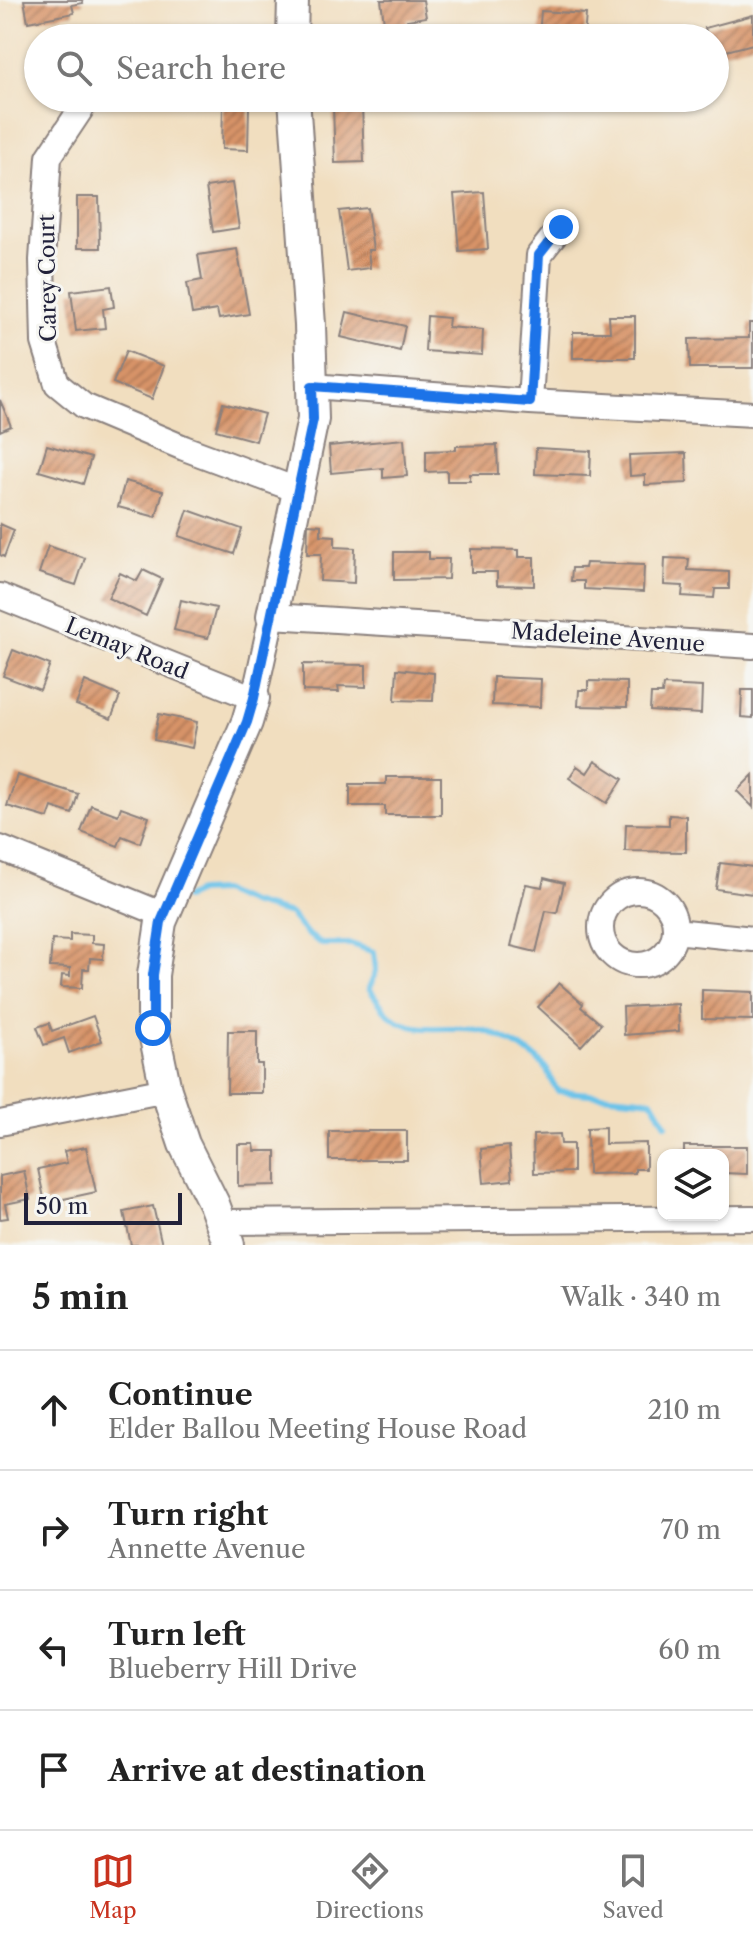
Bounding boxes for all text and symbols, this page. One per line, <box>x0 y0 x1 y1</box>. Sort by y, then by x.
search box <box>24 24 729 112</box>
icon: search <box>52 46 96 90</box>
text: Search here <box>116 50 286 87</box>
route end <box>543 209 579 245</box>
street label: Carey Court <box>33 214 62 342</box>
street label: Lemay Road <box>61 612 192 685</box>
street label: Madeleine Avenue <box>510 617 706 658</box>
route start <box>135 1010 171 1046</box>
map controls <box>657 1149 729 1221</box>
button: layers <box>657 1149 729 1221</box>
scale bar <box>24 1189 182 1225</box>
text: 50 m <box>36 1193 88 1220</box>
text: 5 min <box>32 1276 129 1318</box>
text: Walk · 340 m <box>561 1281 721 1313</box>
text: Continue <box>108 1376 253 1413</box>
icon: ahead <box>32 1388 76 1432</box>
text: 210 m <box>648 1394 721 1426</box>
text: Elder Ballou Meeting House Road <box>108 1413 527 1445</box>
text: Turn right <box>108 1496 268 1533</box>
icon: right <box>32 1508 76 1552</box>
text: 70 m <box>661 1514 721 1546</box>
text: Annette Avenue <box>108 1533 306 1565</box>
text: Turn left <box>108 1616 245 1653</box>
icon: left <box>32 1628 76 1672</box>
text: 60 m <box>658 1634 721 1666</box>
text: Blueberry Hill Drive <box>108 1653 357 1685</box>
icon: arrive <box>32 1748 76 1792</box>
text: Arrive at destination <box>108 1752 426 1789</box>
tab: Map <box>89 1849 137 1924</box>
tab: Directions <box>315 1849 424 1924</box>
tab: Saved <box>603 1849 664 1924</box>

